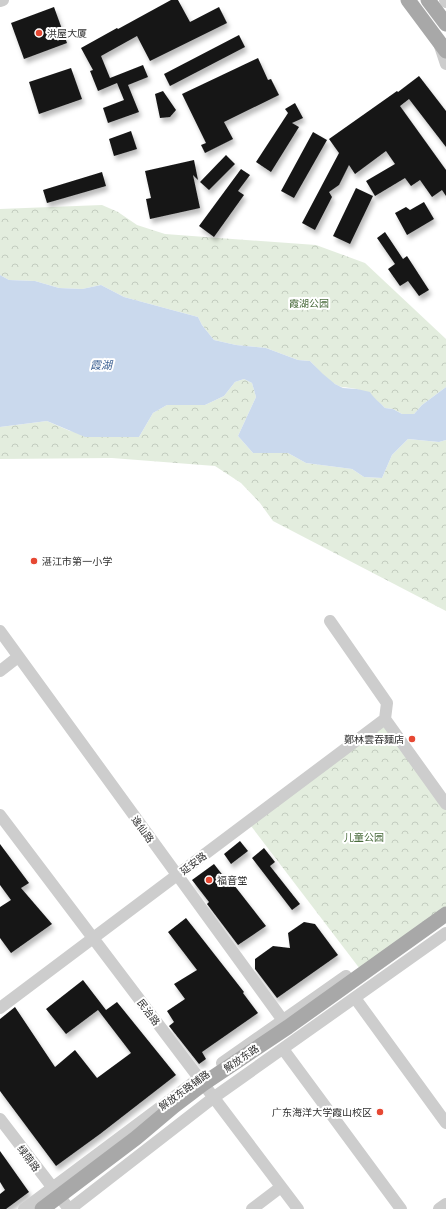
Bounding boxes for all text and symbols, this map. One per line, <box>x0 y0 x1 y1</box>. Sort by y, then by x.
place label: 洪屋大厦 <box>47 27 87 39</box>
marker: 洪屋大厦 <box>34 28 44 38</box>
park label: 霞湖公园 <box>289 297 329 309</box>
water label: 霞湖 <box>90 358 114 371</box>
place label: 湛江市第一小学 <box>42 555 112 567</box>
marker: 湛江市第一小学 <box>29 556 39 566</box>
place label: 鄭林雲吞麵店 <box>344 733 404 745</box>
marker: 鄭林雲吞麵店 <box>407 734 417 744</box>
street label: 逸仙路 <box>129 813 157 845</box>
park label: 儿童公园 <box>344 831 384 843</box>
street label: 延安路 <box>177 849 209 877</box>
place label: 福音堂 <box>217 874 247 886</box>
marker: 福音堂 <box>204 875 214 885</box>
street label: 民治路 <box>135 996 163 1028</box>
street label: 解放东路 <box>221 1042 261 1074</box>
street label: 解放东路辅路 <box>156 1068 212 1112</box>
place label: 广东海洋大学霞山校区 <box>272 1106 372 1118</box>
marker: 广东海洋大学霞山校区 <box>375 1107 385 1117</box>
street label: 绿荫路 <box>15 1142 43 1174</box>

